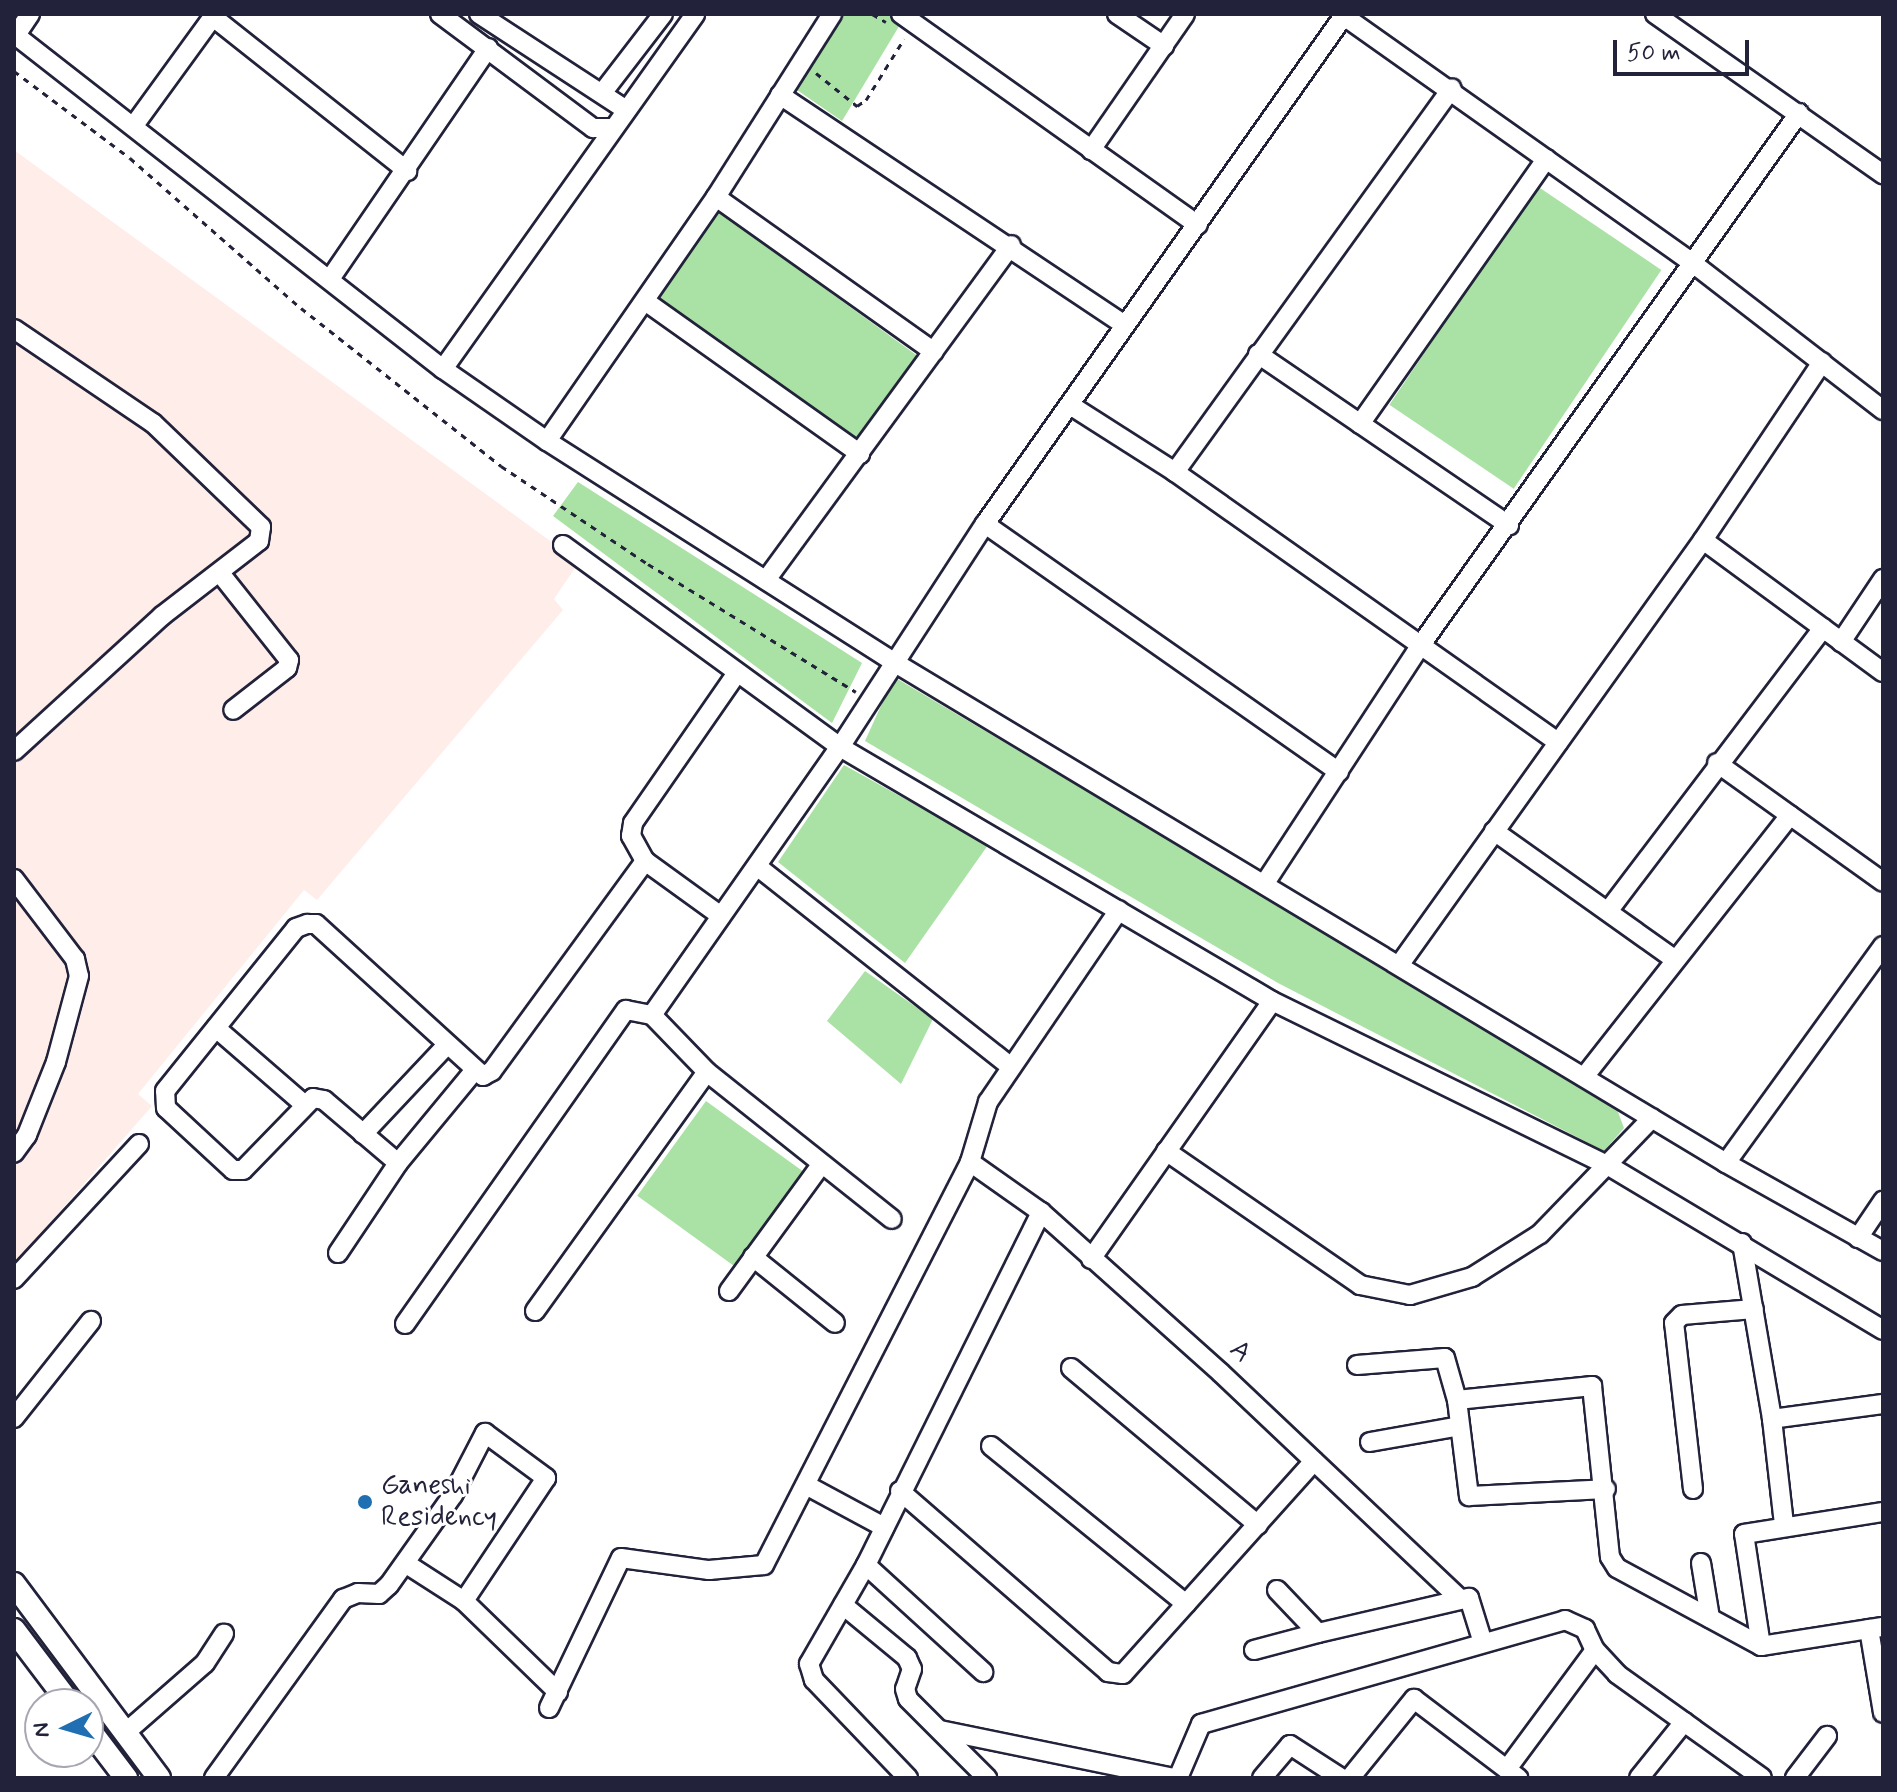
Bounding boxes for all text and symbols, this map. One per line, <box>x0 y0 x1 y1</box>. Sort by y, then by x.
scale bar <box>1617 24 1753 74</box>
text: 50 m <box>1627 38 1681 69</box>
street label: A <box>1222 1333 1258 1371</box>
place label: Ganeshi Residency <box>381 1469 497 1535</box>
marker: Ganeshi Residency <box>356 1493 374 1511</box>
north arrow <box>24 1688 104 1768</box>
text: N <box>27 1721 57 1738</box>

